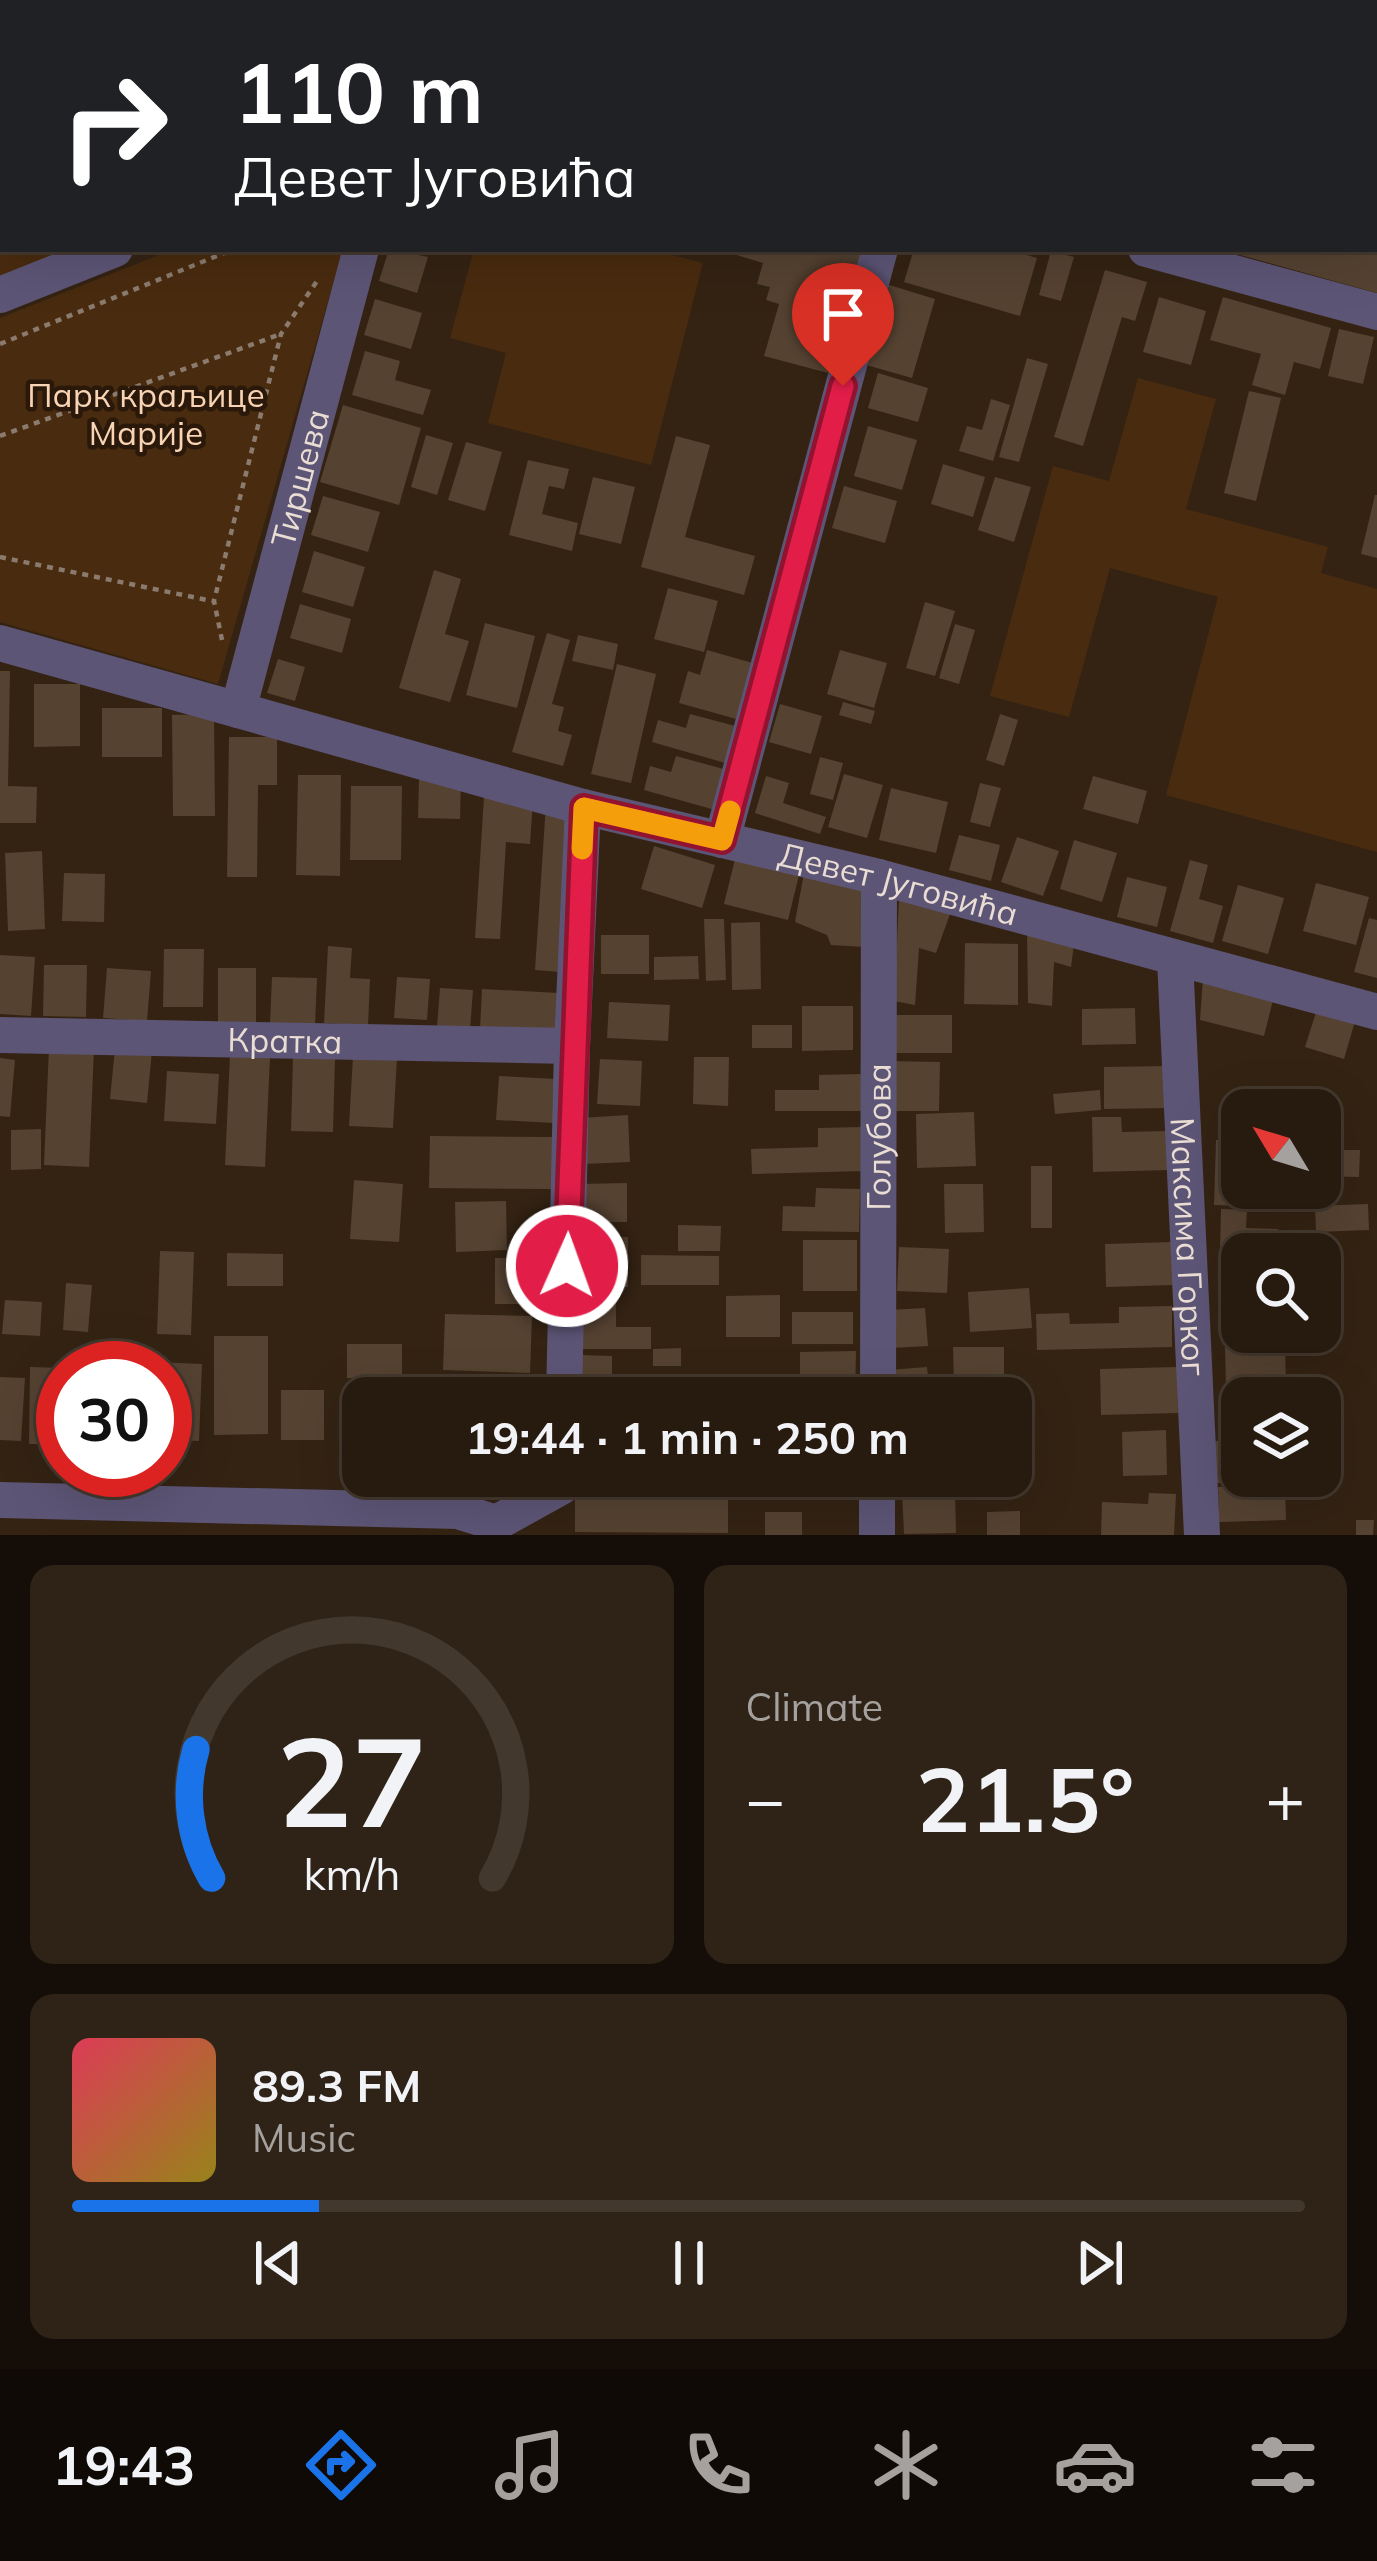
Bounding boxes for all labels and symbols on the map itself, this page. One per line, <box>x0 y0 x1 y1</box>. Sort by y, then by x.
pin <box>792 263 894 386</box>
park label: Парк краљице Марије <box>27 374 265 453</box>
street label: Тиршева <box>261 405 337 551</box>
street label: Девет Југовића <box>775 833 1023 934</box>
street label: Кратка <box>227 1018 343 1062</box>
street label: Голубова <box>857 1063 899 1211</box>
north arrow <box>1221 1089 1341 1209</box>
street label: Максима Горког <box>1162 1116 1216 1377</box>
position arrow <box>504 1203 630 1329</box>
speed limit sign: 30 <box>36 1341 192 1497</box>

